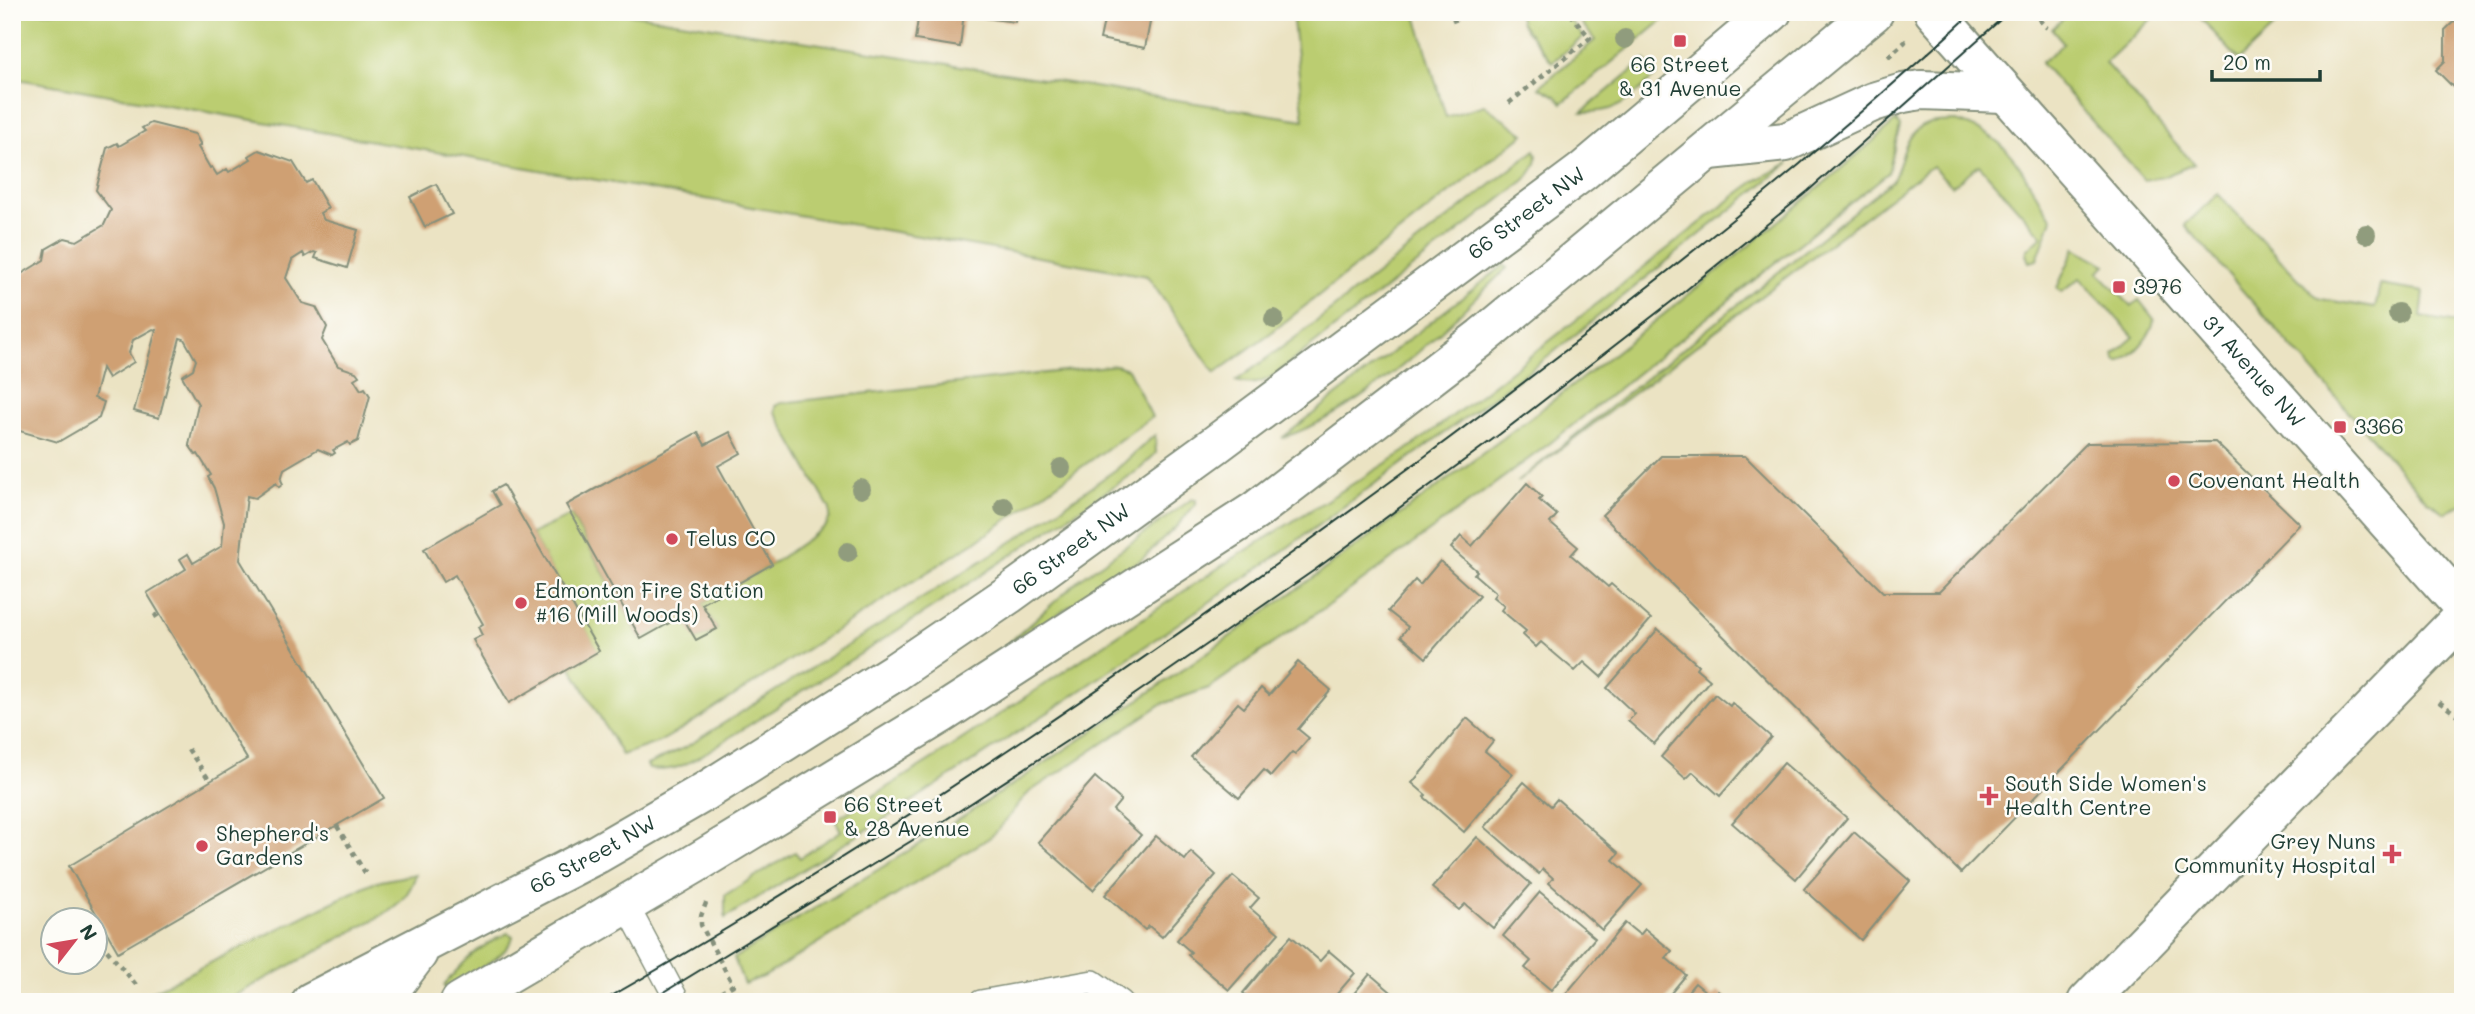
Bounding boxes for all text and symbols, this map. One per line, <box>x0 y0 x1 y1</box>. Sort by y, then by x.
marker: 66 Street & 31 Avenue <box>1672 33 1688 49</box>
scale bar <box>2212 38 2321 82</box>
text: 20 m <box>2223 48 2271 75</box>
place label: 66 Street & 31 Avenue <box>1619 50 1741 101</box>
street label: 66 Street NW <box>1462 159 1590 265</box>
place label: 3976 <box>2133 272 2182 299</box>
marker: 3976 <box>2111 279 2127 295</box>
street label: 31 Avenue NW <box>2198 309 2312 432</box>
place label: 3366 <box>2354 412 2404 439</box>
marker: 3366 <box>2332 419 2348 435</box>
place label: Covenant Health <box>2188 466 2359 493</box>
marker: Covenant Health <box>2166 473 2182 489</box>
street label: 66 Street NW <box>1006 496 1135 600</box>
place label: Telus CO <box>686 524 776 551</box>
marker: Telus CO <box>664 531 680 547</box>
place label: Edmonton Fire Station #16 (Mill Woods) <box>535 576 764 627</box>
marker: Edmonton Fire Station #16 (Mill Woods) <box>513 595 529 611</box>
place label: South Side Women's Health Centre <box>2005 769 2207 820</box>
marker: South Side Women's Health Centre <box>1979 786 1999 806</box>
place label: 66 Street & 28 Avenue <box>844 790 970 841</box>
street label: 66 Street NW <box>525 808 660 899</box>
marker: 66 Street & 28 Avenue <box>822 809 838 825</box>
place label: Shepherd's Gardens <box>216 819 329 870</box>
place label: Grey Nuns Community Hospital <box>2174 827 2376 878</box>
marker: Shepherd's Gardens <box>194 838 210 854</box>
marker: Grey Nuns Community Hospital <box>2382 844 2402 864</box>
north arrow <box>38 906 108 976</box>
text: N <box>75 919 103 945</box>

